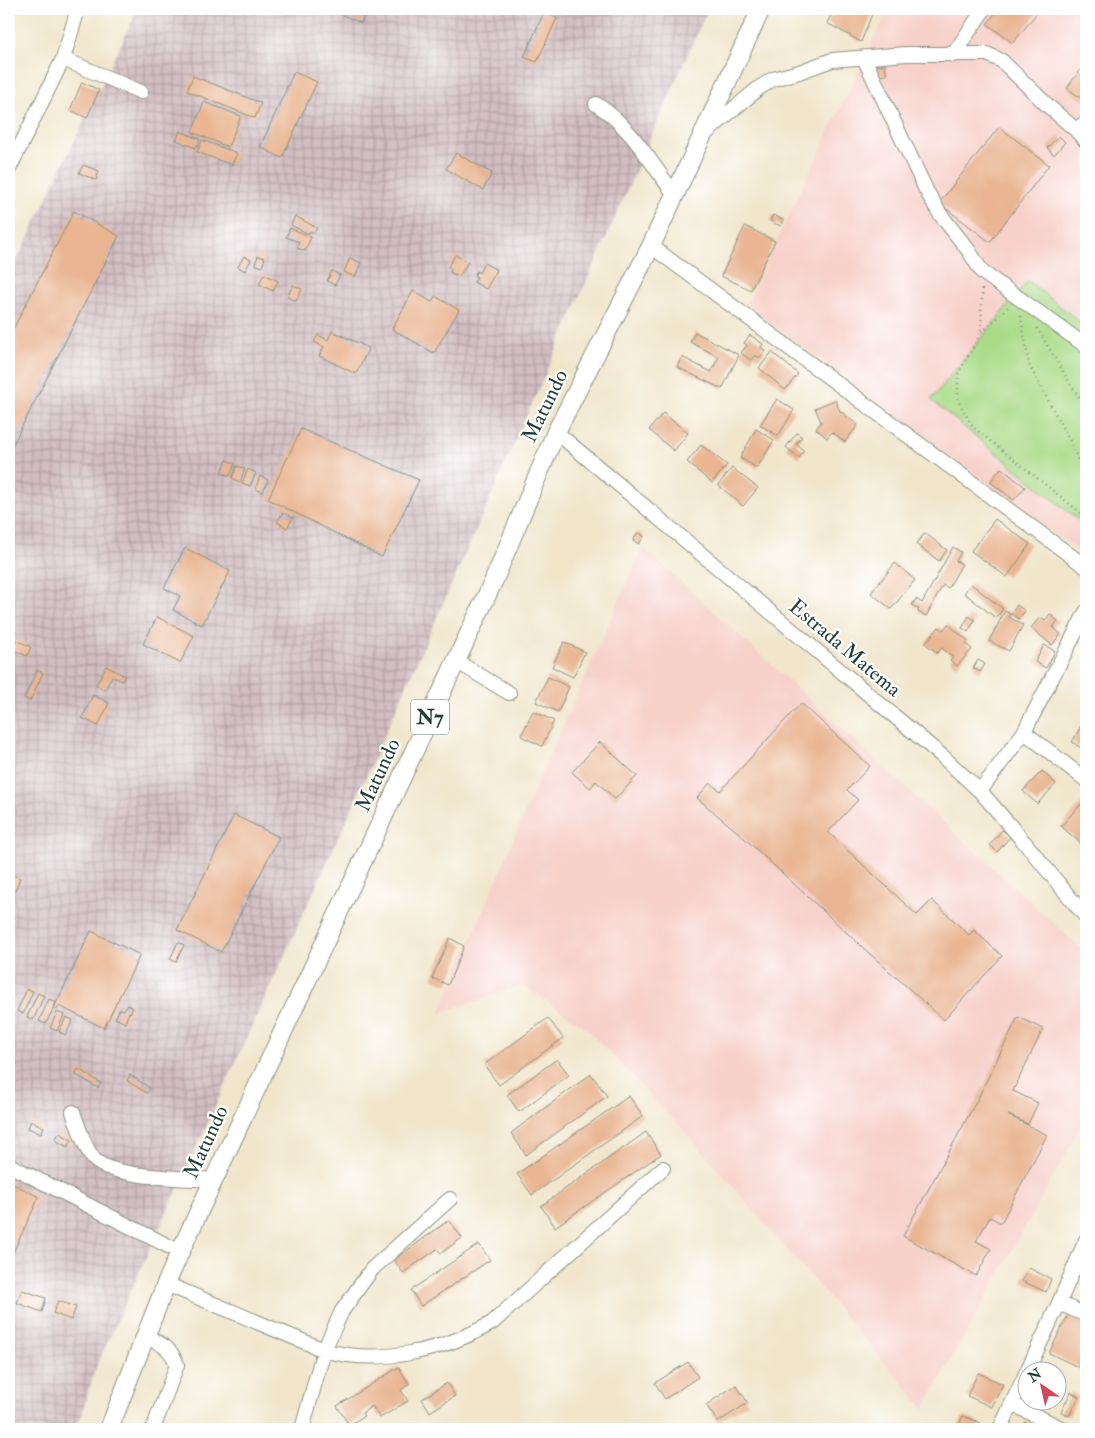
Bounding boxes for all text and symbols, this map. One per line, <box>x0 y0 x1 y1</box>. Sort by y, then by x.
street label: Matundo <box>516 365 574 447</box>
street label: Estrada Matema <box>783 593 907 703</box>
road number: N7 <box>411 700 449 734</box>
street label: Matundo <box>349 734 407 816</box>
street label: Matundo <box>177 1101 235 1183</box>
north arrow <box>1018 1360 1068 1410</box>
text: N <box>1024 1365 1045 1387</box>

